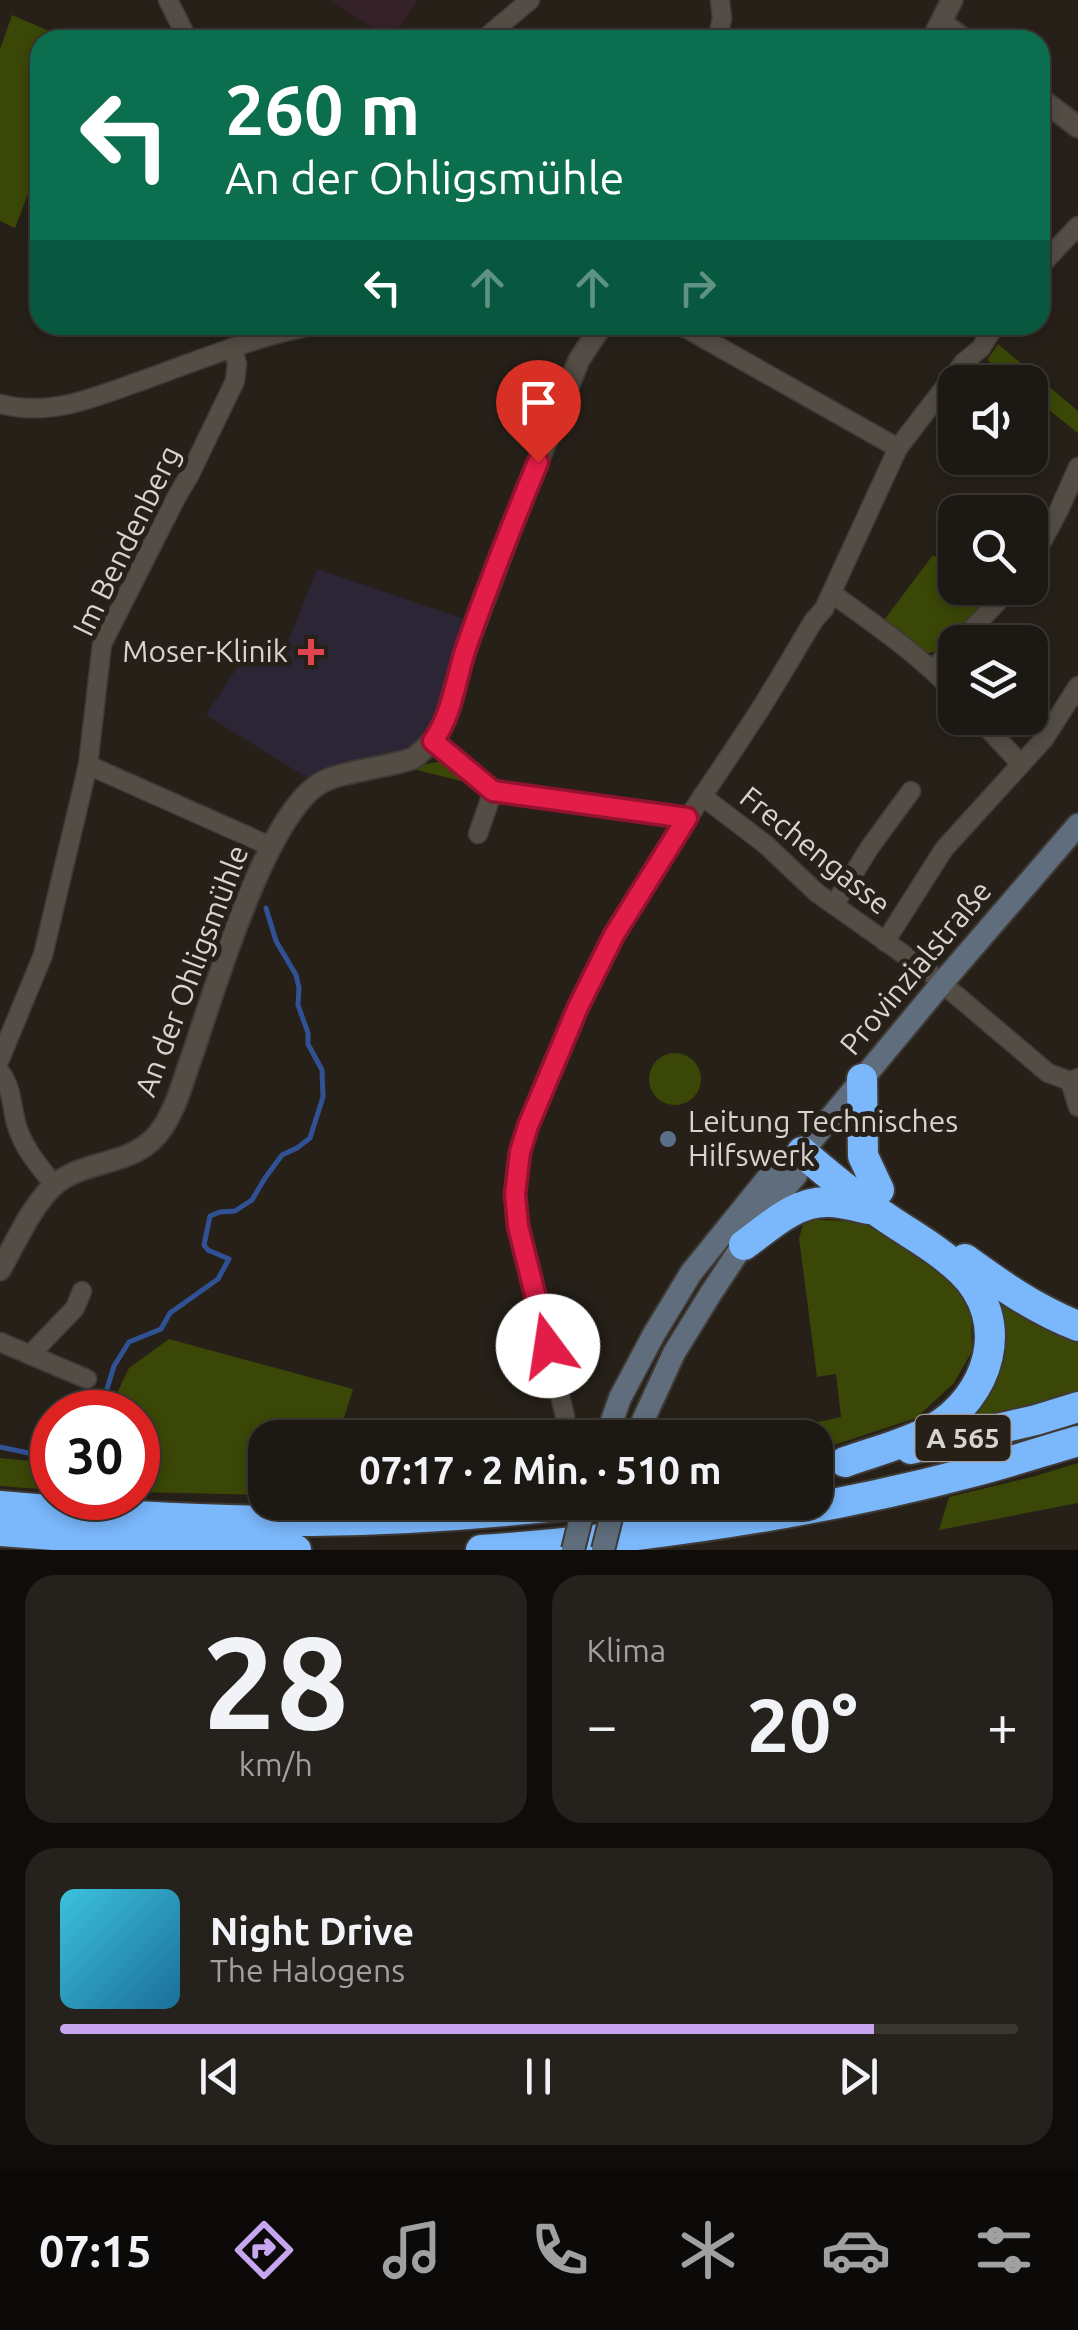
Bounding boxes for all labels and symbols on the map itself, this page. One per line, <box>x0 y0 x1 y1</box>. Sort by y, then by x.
pin <box>496 360 581 463</box>
street label: Im Bendenberg <box>65 440 187 641</box>
place label: Moser-Klinik <box>122 634 288 668</box>
marker: Moser-Klinik <box>298 639 324 665</box>
street label: Frechengasse <box>734 779 898 921</box>
street label: An der Ohligsmühle <box>127 840 255 1101</box>
street label: Provinzialstraße <box>833 874 998 1061</box>
place label: Leitung Technisches Hilfswerk <box>688 1104 958 1172</box>
marker: Leitung Technisches Hilfswerk <box>657 1128 679 1150</box>
position arrow <box>496 1294 600 1398</box>
speed limit sign: 30 <box>30 1390 160 1520</box>
road number: A 565 <box>916 1415 1010 1461</box>

